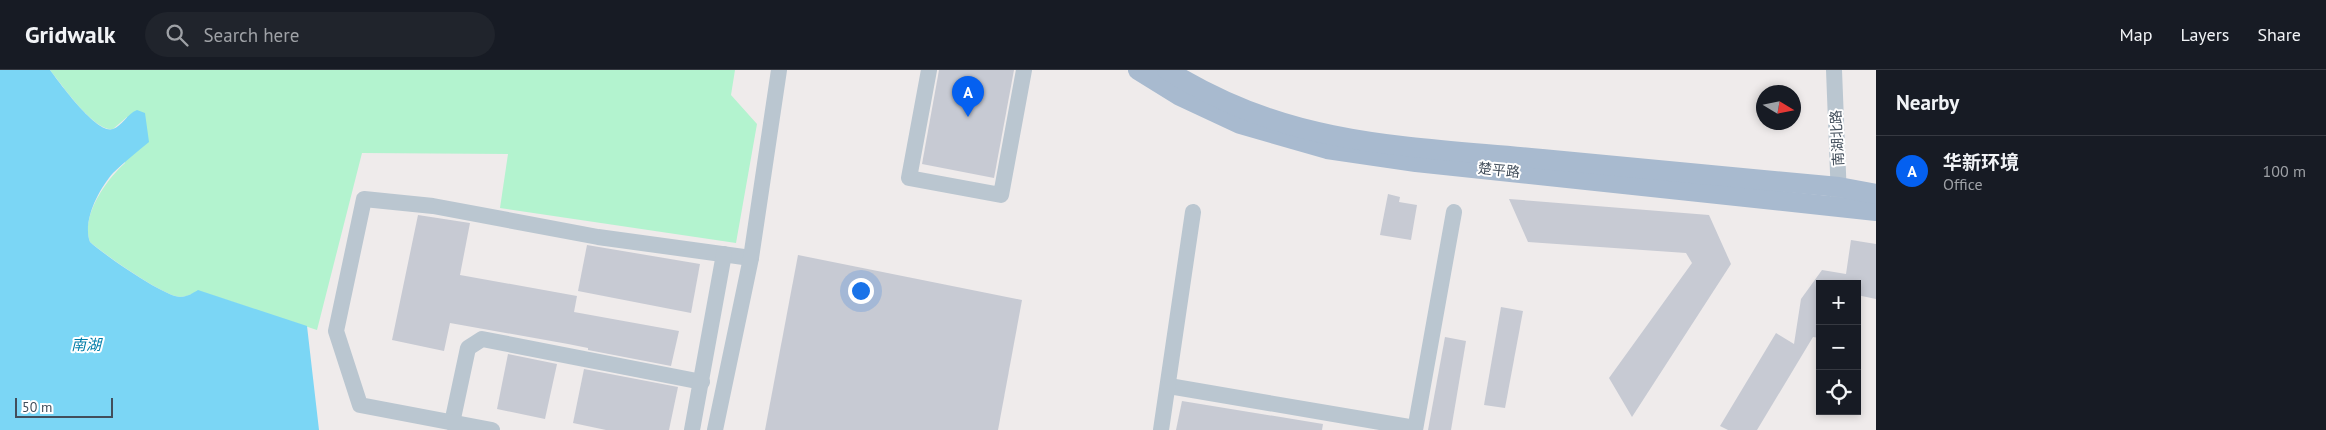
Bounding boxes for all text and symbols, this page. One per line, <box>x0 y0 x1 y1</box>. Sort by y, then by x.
search box <box>145 12 495 57</box>
text: Gridwalk <box>25 19 115 50</box>
icon: search <box>163 21 191 49</box>
text: Search here <box>203 23 299 47</box>
text: Map <box>2120 23 2152 46</box>
text: Layers <box>2180 23 2229 46</box>
text: Share <box>2257 23 2301 46</box>
pin: A <box>952 76 984 117</box>
north arrow <box>1756 85 1801 130</box>
text: Nearby <box>1896 89 1959 116</box>
street label: 南湖北路 <box>1827 110 1847 166</box>
text: 华新环境 <box>1943 150 2019 174</box>
street label: 楚平路 <box>1477 159 1521 181</box>
text: A <box>1907 161 1917 181</box>
text: 100 m <box>2263 161 2306 181</box>
text: Office <box>1943 174 1983 194</box>
your location <box>848 278 874 304</box>
map controls <box>1816 280 1861 415</box>
button: + <box>1816 280 1861 325</box>
button: − <box>1816 325 1861 370</box>
water label: 南湖 <box>71 335 103 354</box>
button: locate <box>1816 370 1861 415</box>
scale bar <box>15 395 112 418</box>
text: 50 m <box>22 398 52 416</box>

